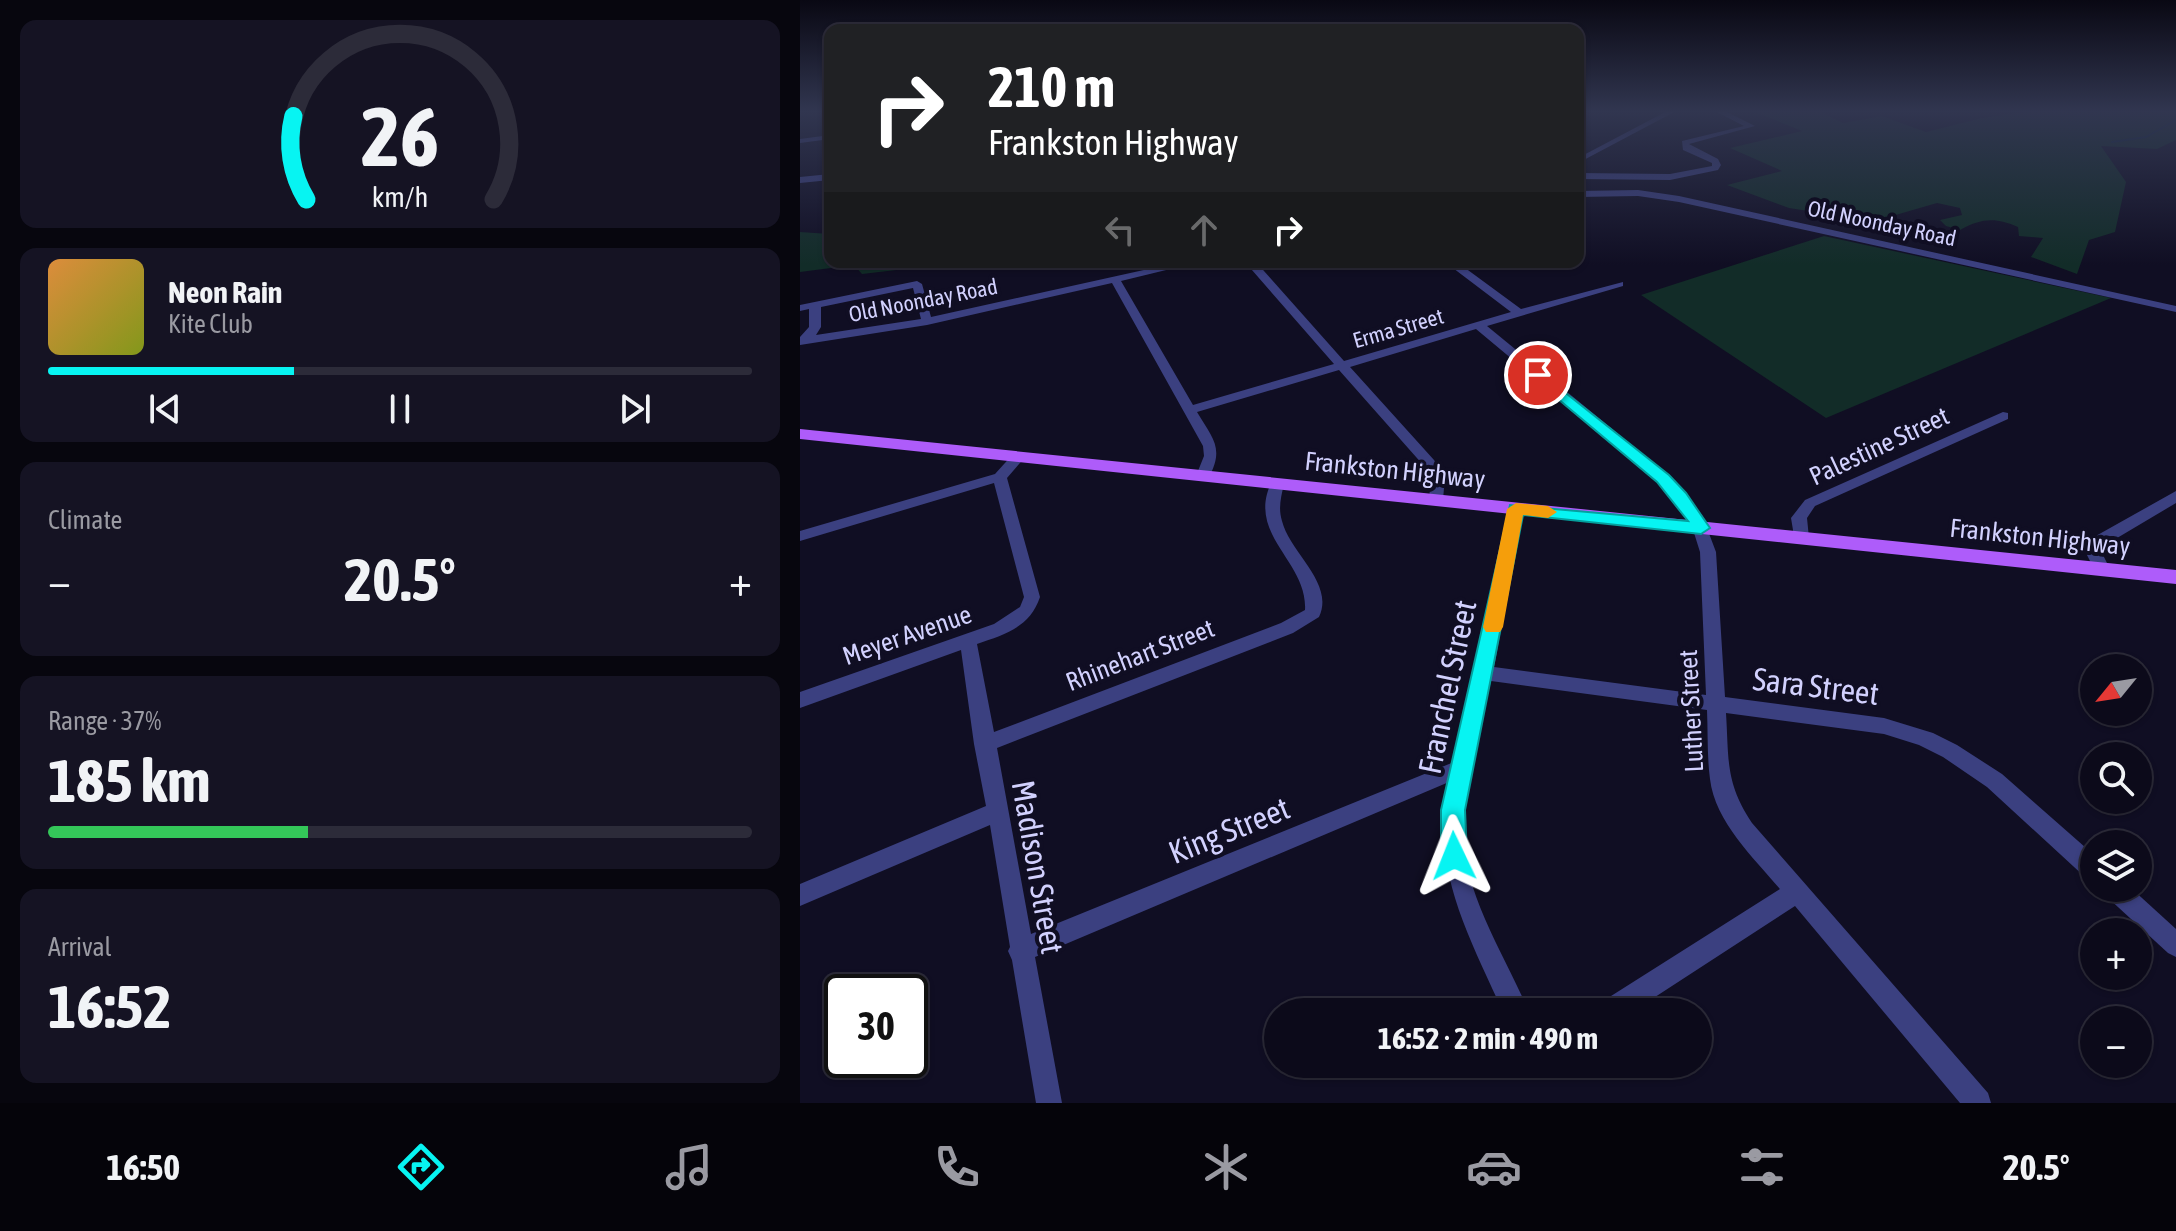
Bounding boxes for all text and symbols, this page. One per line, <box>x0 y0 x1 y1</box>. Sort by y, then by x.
text: 210 m <box>988 55 1115 119</box>
icon: right <box>856 56 960 160</box>
text: 26 <box>361 88 439 184</box>
text: Frankston Highway <box>988 121 1239 163</box>
text: km/h <box>372 180 428 213</box>
street label: Old Noonday Road <box>1805 195 1959 251</box>
icon: left <box>1098 208 1142 252</box>
icon: ahead <box>1182 208 1226 252</box>
icon: right <box>1266 208 1310 252</box>
street label: Old Noonday Road <box>846 273 1000 327</box>
text: Neon Rain <box>168 275 282 309</box>
street label: Erma Street <box>1350 303 1446 353</box>
text: Kite Club <box>168 309 253 339</box>
pin <box>1504 341 1572 409</box>
icon: arrive <box>1516 353 1560 397</box>
icon: previous <box>143 387 187 431</box>
icon: pause <box>378 387 422 431</box>
icon: next <box>613 387 657 431</box>
street label: Palestine Street <box>1804 401 1954 491</box>
street label: Frankston Highway <box>1303 446 1487 494</box>
text: Climate <box>48 505 122 535</box>
street label: Frankston Highway <box>1948 513 2132 561</box>
text: 20.5° <box>344 545 456 614</box>
text: − <box>48 555 71 605</box>
text: + <box>729 555 752 605</box>
street label: Franchel Street <box>1411 597 1483 777</box>
street label: Meyer Avenue <box>839 599 975 671</box>
street label: Rhinehart Street <box>1062 613 1218 697</box>
street label: Luther Street <box>1673 649 1709 773</box>
north arrow <box>2080 654 2152 726</box>
map controls <box>2080 654 2152 1078</box>
street label: Sara Street <box>1751 660 1881 712</box>
text: Range · 37% <box>48 706 161 736</box>
button: search <box>2080 742 2152 814</box>
text: 185 km <box>48 746 210 815</box>
street label: Madison Street <box>1005 777 1071 957</box>
street label: King Street <box>1163 789 1295 871</box>
position arrow <box>1412 814 1496 898</box>
button: layers <box>2080 830 2152 902</box>
button: + <box>2080 918 2152 990</box>
text: Arrival <box>48 932 112 962</box>
text: 16:52 <box>48 972 171 1041</box>
speed limit sign: 30 <box>824 974 928 1078</box>
button: − <box>2080 1006 2152 1078</box>
text: 16:52 · 2 min · 490 m <box>1378 1021 1598 1055</box>
icon: directions <box>393 1139 449 1195</box>
icon: music <box>661 1139 717 1195</box>
icon: phone <box>929 1139 985 1195</box>
icon: climate <box>1198 1139 1254 1195</box>
icon: car <box>1466 1139 1522 1195</box>
icon: filters <box>1734 1139 1790 1195</box>
text: 16:50 <box>106 1146 180 1188</box>
text: 20.5° <box>2003 1146 2070 1188</box>

